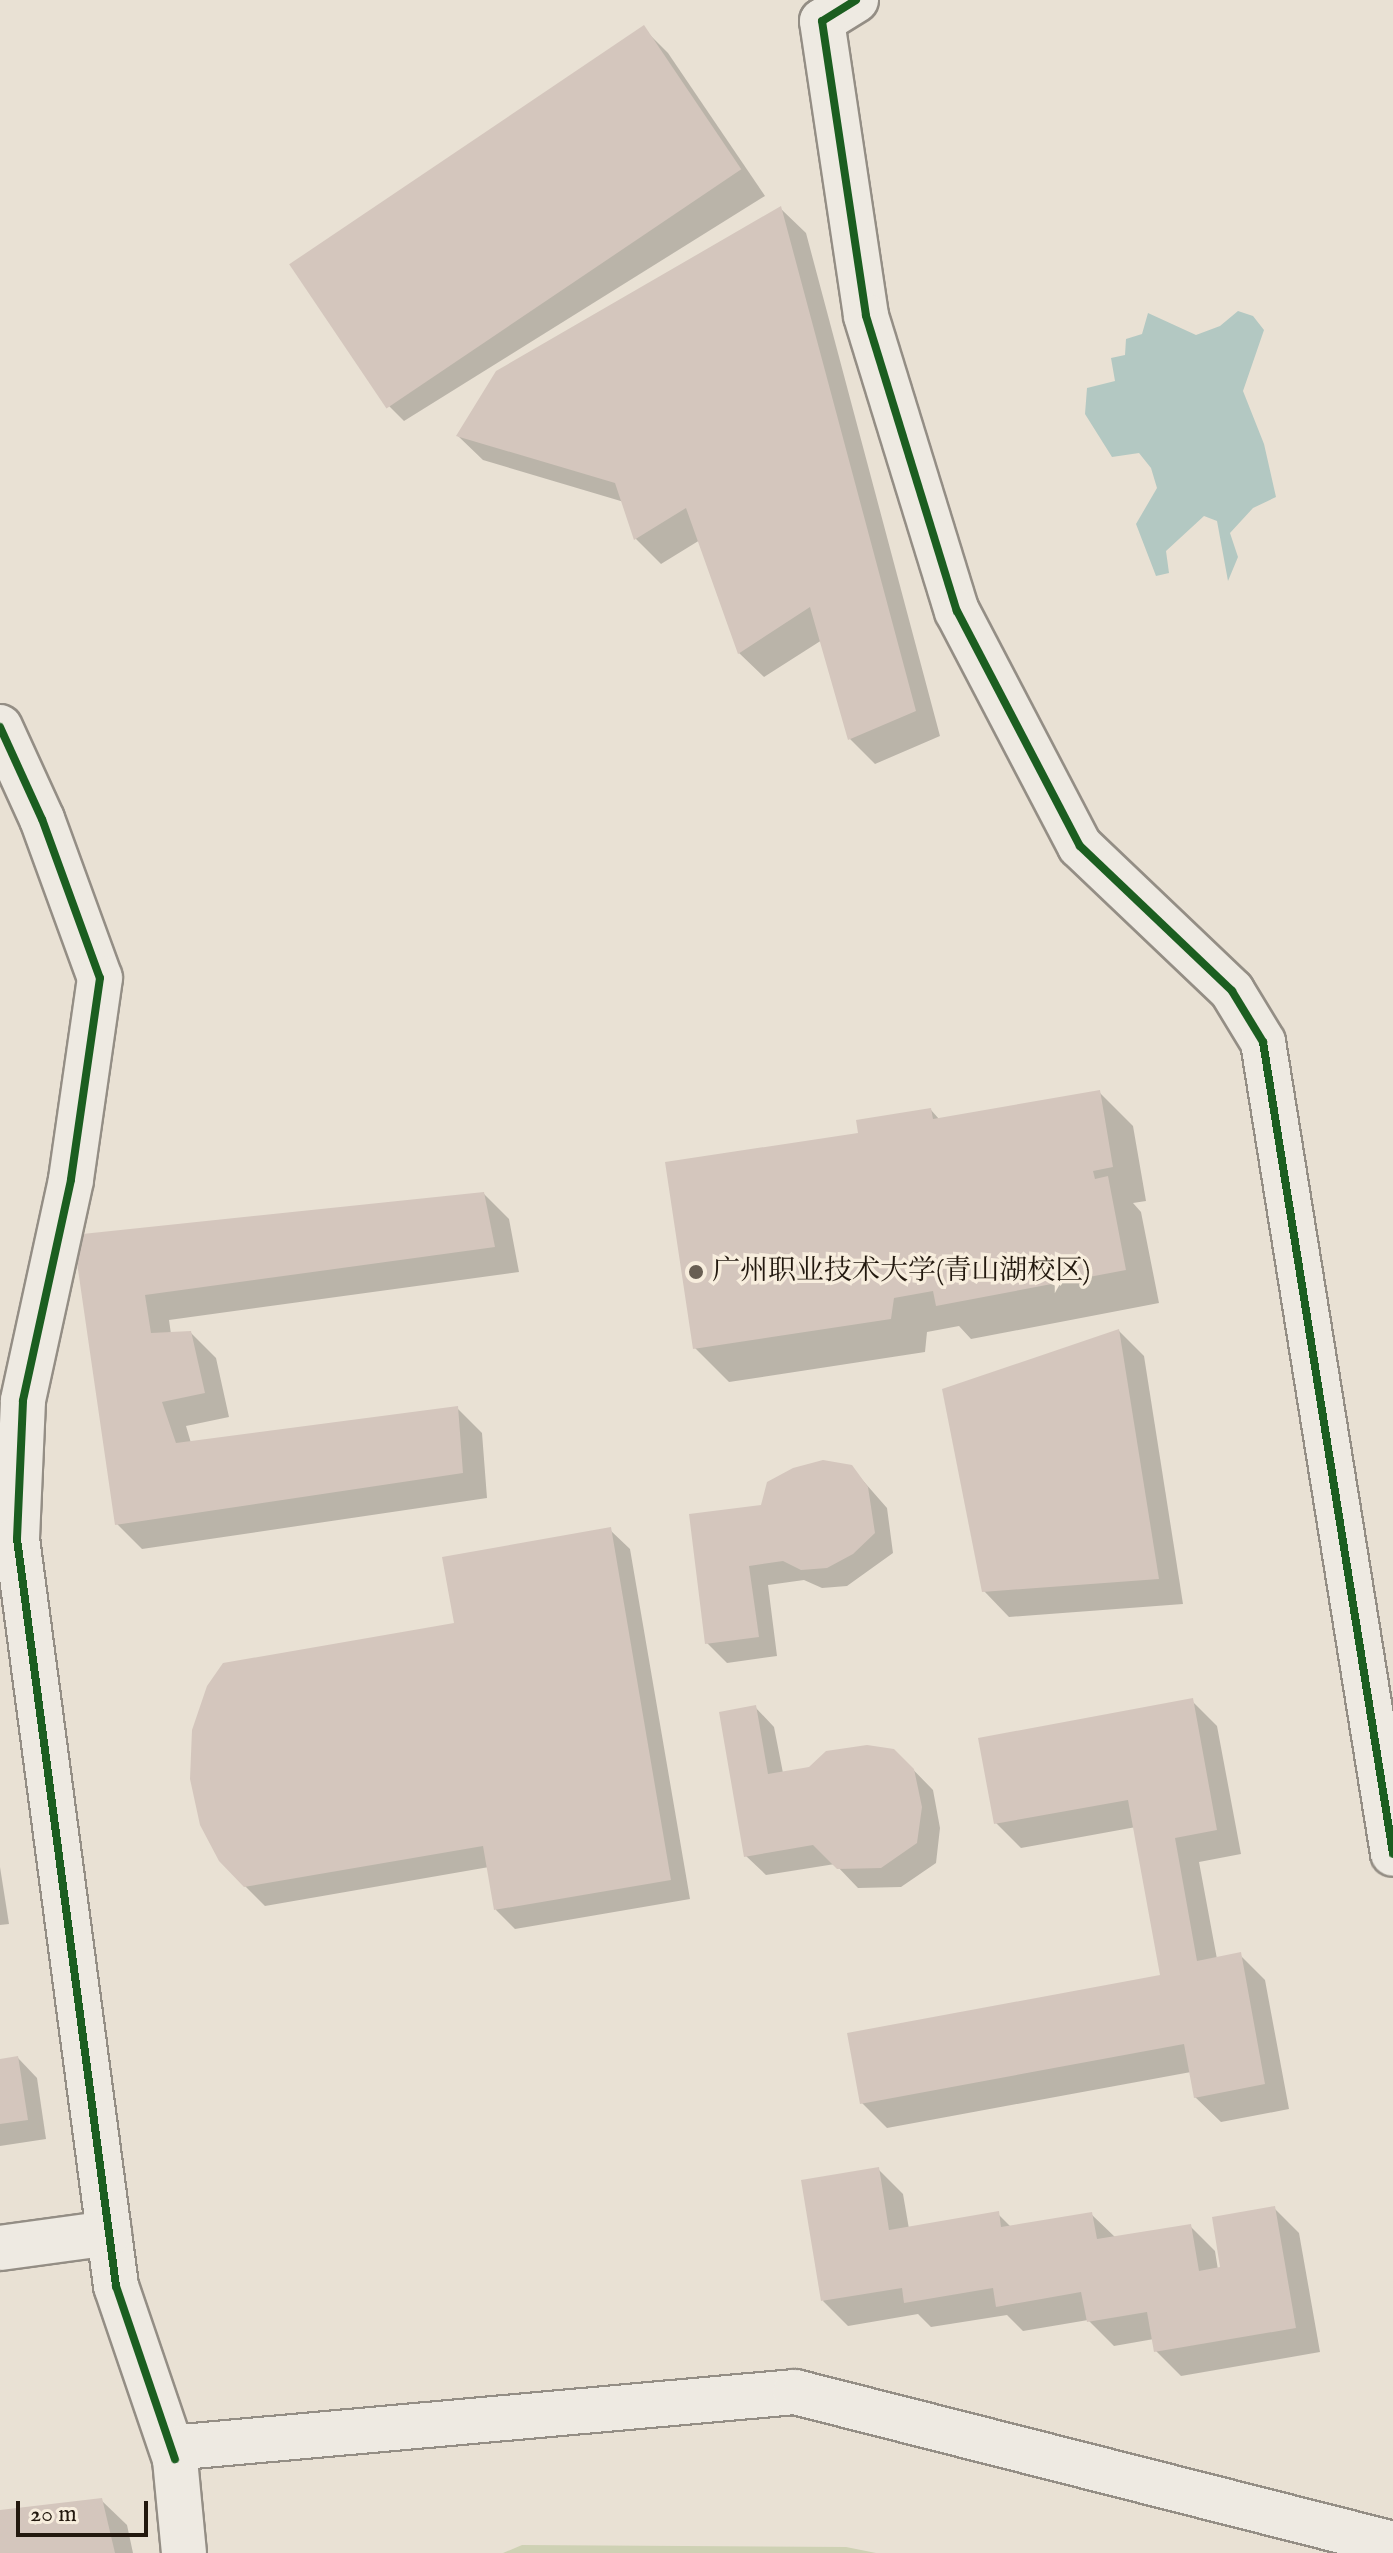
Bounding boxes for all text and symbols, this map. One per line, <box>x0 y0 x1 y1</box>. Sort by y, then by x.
place label: 广州职业技术大学(青山湖校区) <box>712 1255 1090 1289</box>
marker: 广州职业技术大学(青山湖校区) <box>687 1263 705 1281</box>
scale bar <box>20 2485 152 2535</box>
text: 20 m <box>30 2499 77 2530</box>

